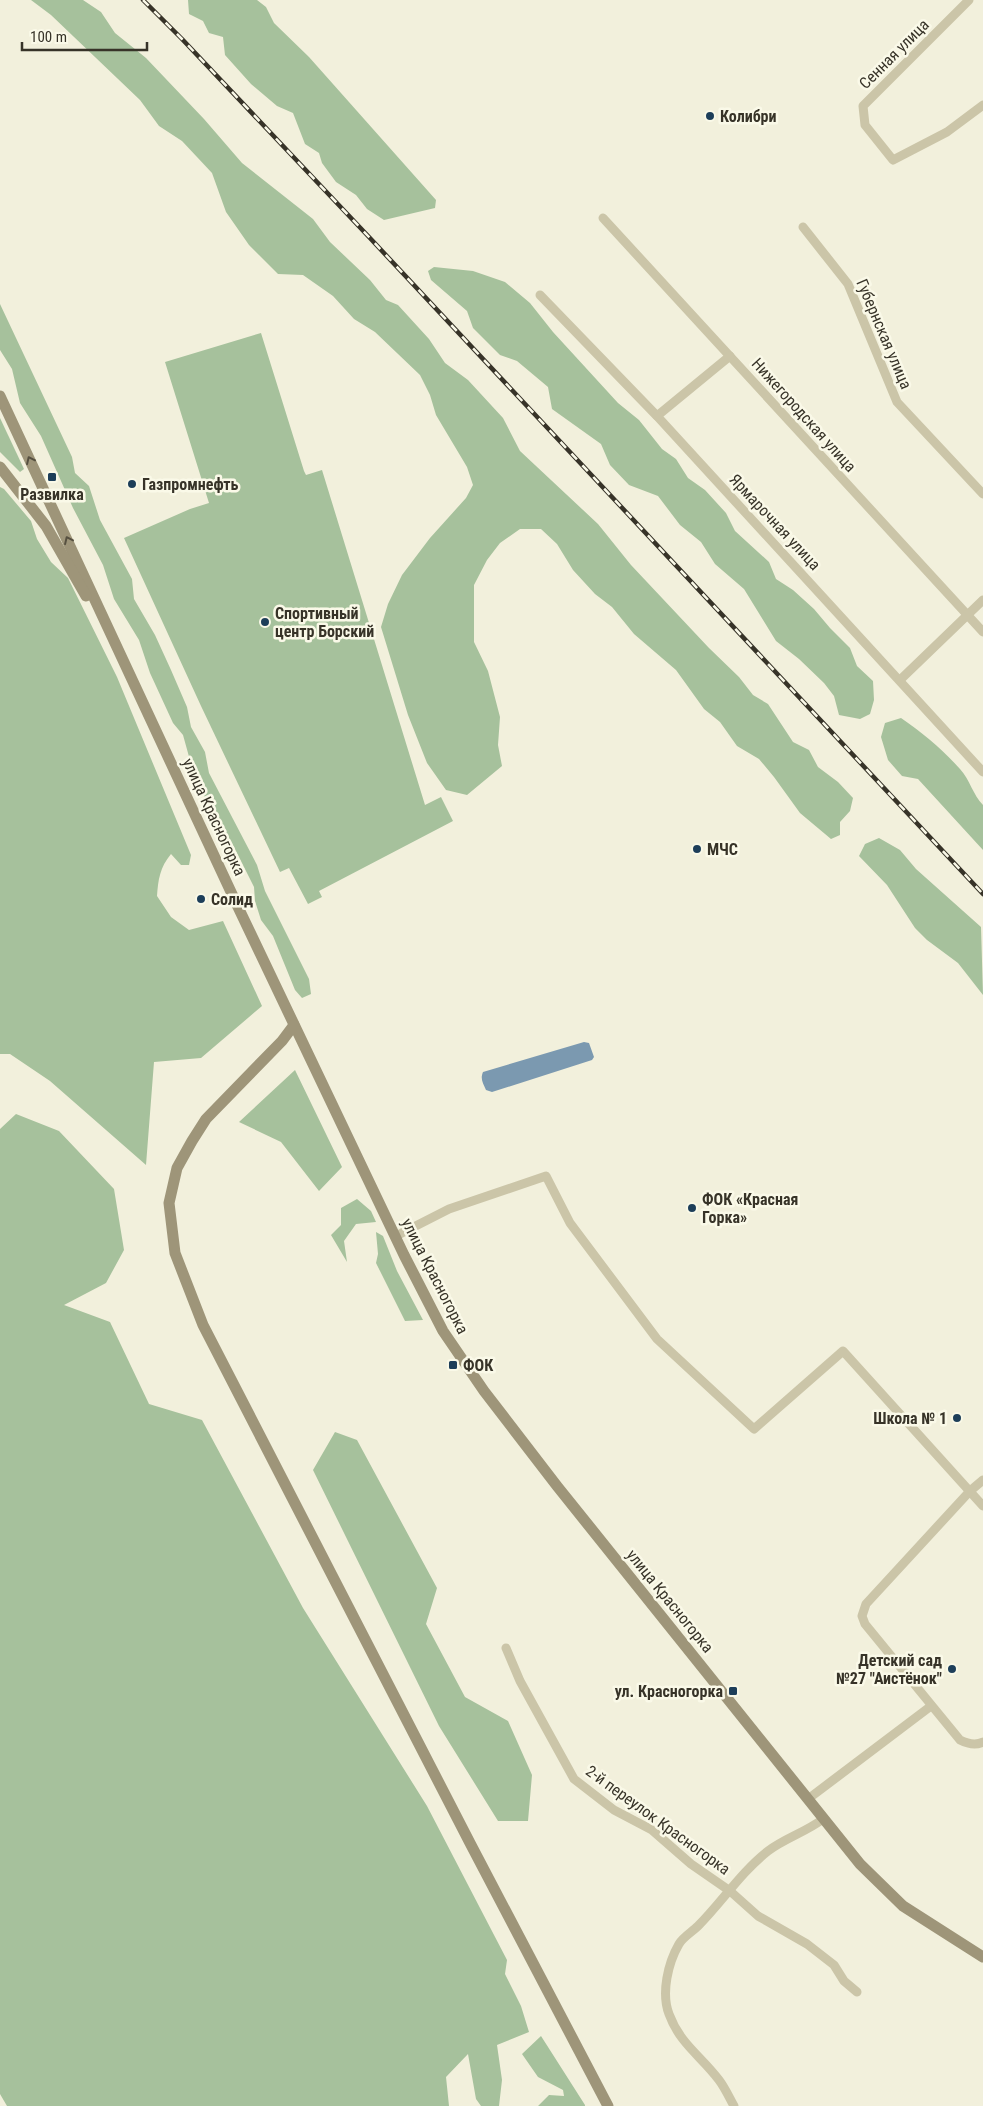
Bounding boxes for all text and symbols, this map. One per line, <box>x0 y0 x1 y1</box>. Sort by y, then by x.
street label: Сенная улица <box>855 15 933 93</box>
scale bar <box>22 20 148 52</box>
text: 100 m <box>30 28 67 46</box>
place label: Колибри <box>720 107 776 126</box>
marker: Колибри <box>704 110 716 122</box>
street label: Губернская улица <box>852 276 916 392</box>
street label: Нижегородская улица <box>748 354 860 476</box>
one-way arrow <box>25 456 36 465</box>
street label: Ярмарочная улица <box>726 470 824 574</box>
marker: Развилка <box>46 471 58 483</box>
place label: Газпромнефть <box>142 475 239 494</box>
marker: Газпромнефть <box>126 478 138 490</box>
place label: Развилка <box>20 485 84 504</box>
one-way arrow <box>64 536 74 545</box>
place label: Спортивный центр Борский <box>275 604 374 641</box>
marker: Спортивный центр Борский <box>259 616 271 628</box>
street label: улица Красногорка <box>178 755 250 879</box>
place label: МЧС <box>707 840 738 859</box>
marker: МЧС <box>691 843 703 855</box>
place label: Солид <box>211 890 253 909</box>
marker: Солид <box>195 893 207 905</box>
place label: ФОК «Красная Горка» <box>702 1190 798 1227</box>
marker: ФОК «Красная Горка» <box>686 1202 698 1214</box>
street label: улица Красногорка <box>398 1215 472 1337</box>
place label: ФОК <box>463 1356 494 1375</box>
marker: ФОК <box>447 1359 459 1371</box>
place label: Школа № 1 <box>873 1409 947 1428</box>
marker: Школа № 1 <box>951 1412 963 1424</box>
street label: улица Красногорка <box>623 1546 717 1656</box>
place label: Детский сад №27 "Аистёнок" <box>836 1651 942 1688</box>
marker: Детский сад №27 "Аистёнок" <box>946 1663 958 1675</box>
place label: ул. Красногорка <box>615 1682 723 1701</box>
marker: ул. Красногорка <box>727 1685 739 1697</box>
street label: 2-й переулок Красногорка <box>582 1761 734 1879</box>

